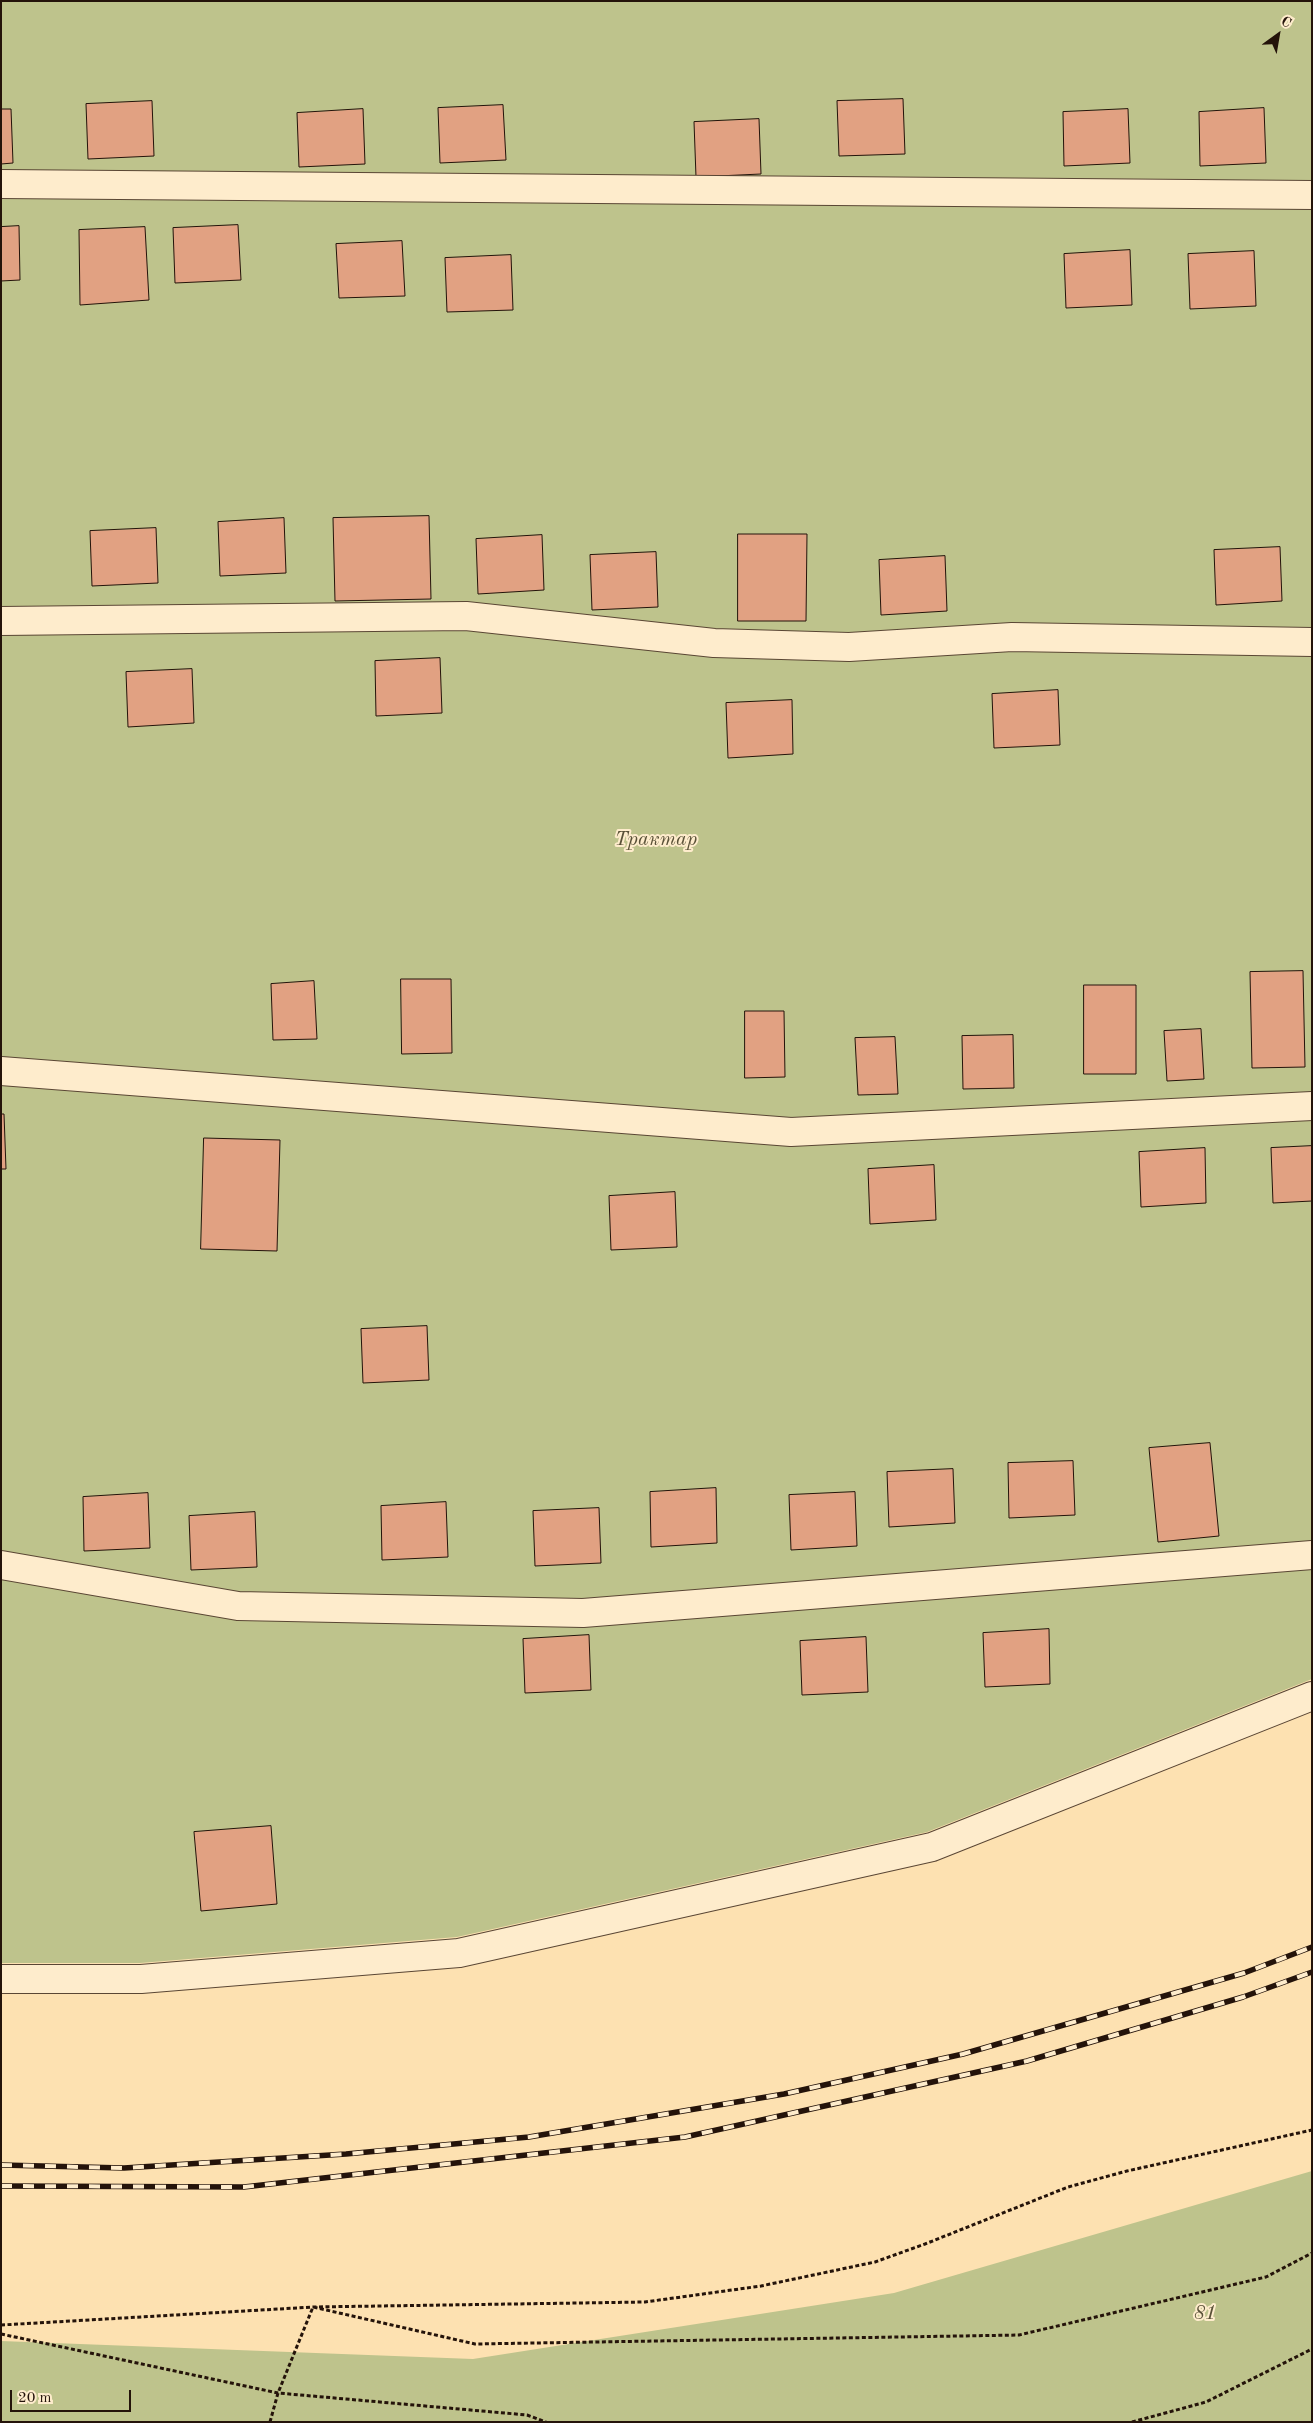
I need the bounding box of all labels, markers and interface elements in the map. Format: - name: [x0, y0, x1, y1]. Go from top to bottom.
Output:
- north arrow: [1253, 10, 1303, 60]
- text: С: [1278, 14, 1294, 31]
- park label: Трактар: [615, 828, 697, 852]
- park label: 81: [1193, 2302, 1217, 2326]
- scale bar: [12, 2380, 134, 2412]
- text: 20 m: [18, 2391, 52, 2406]

